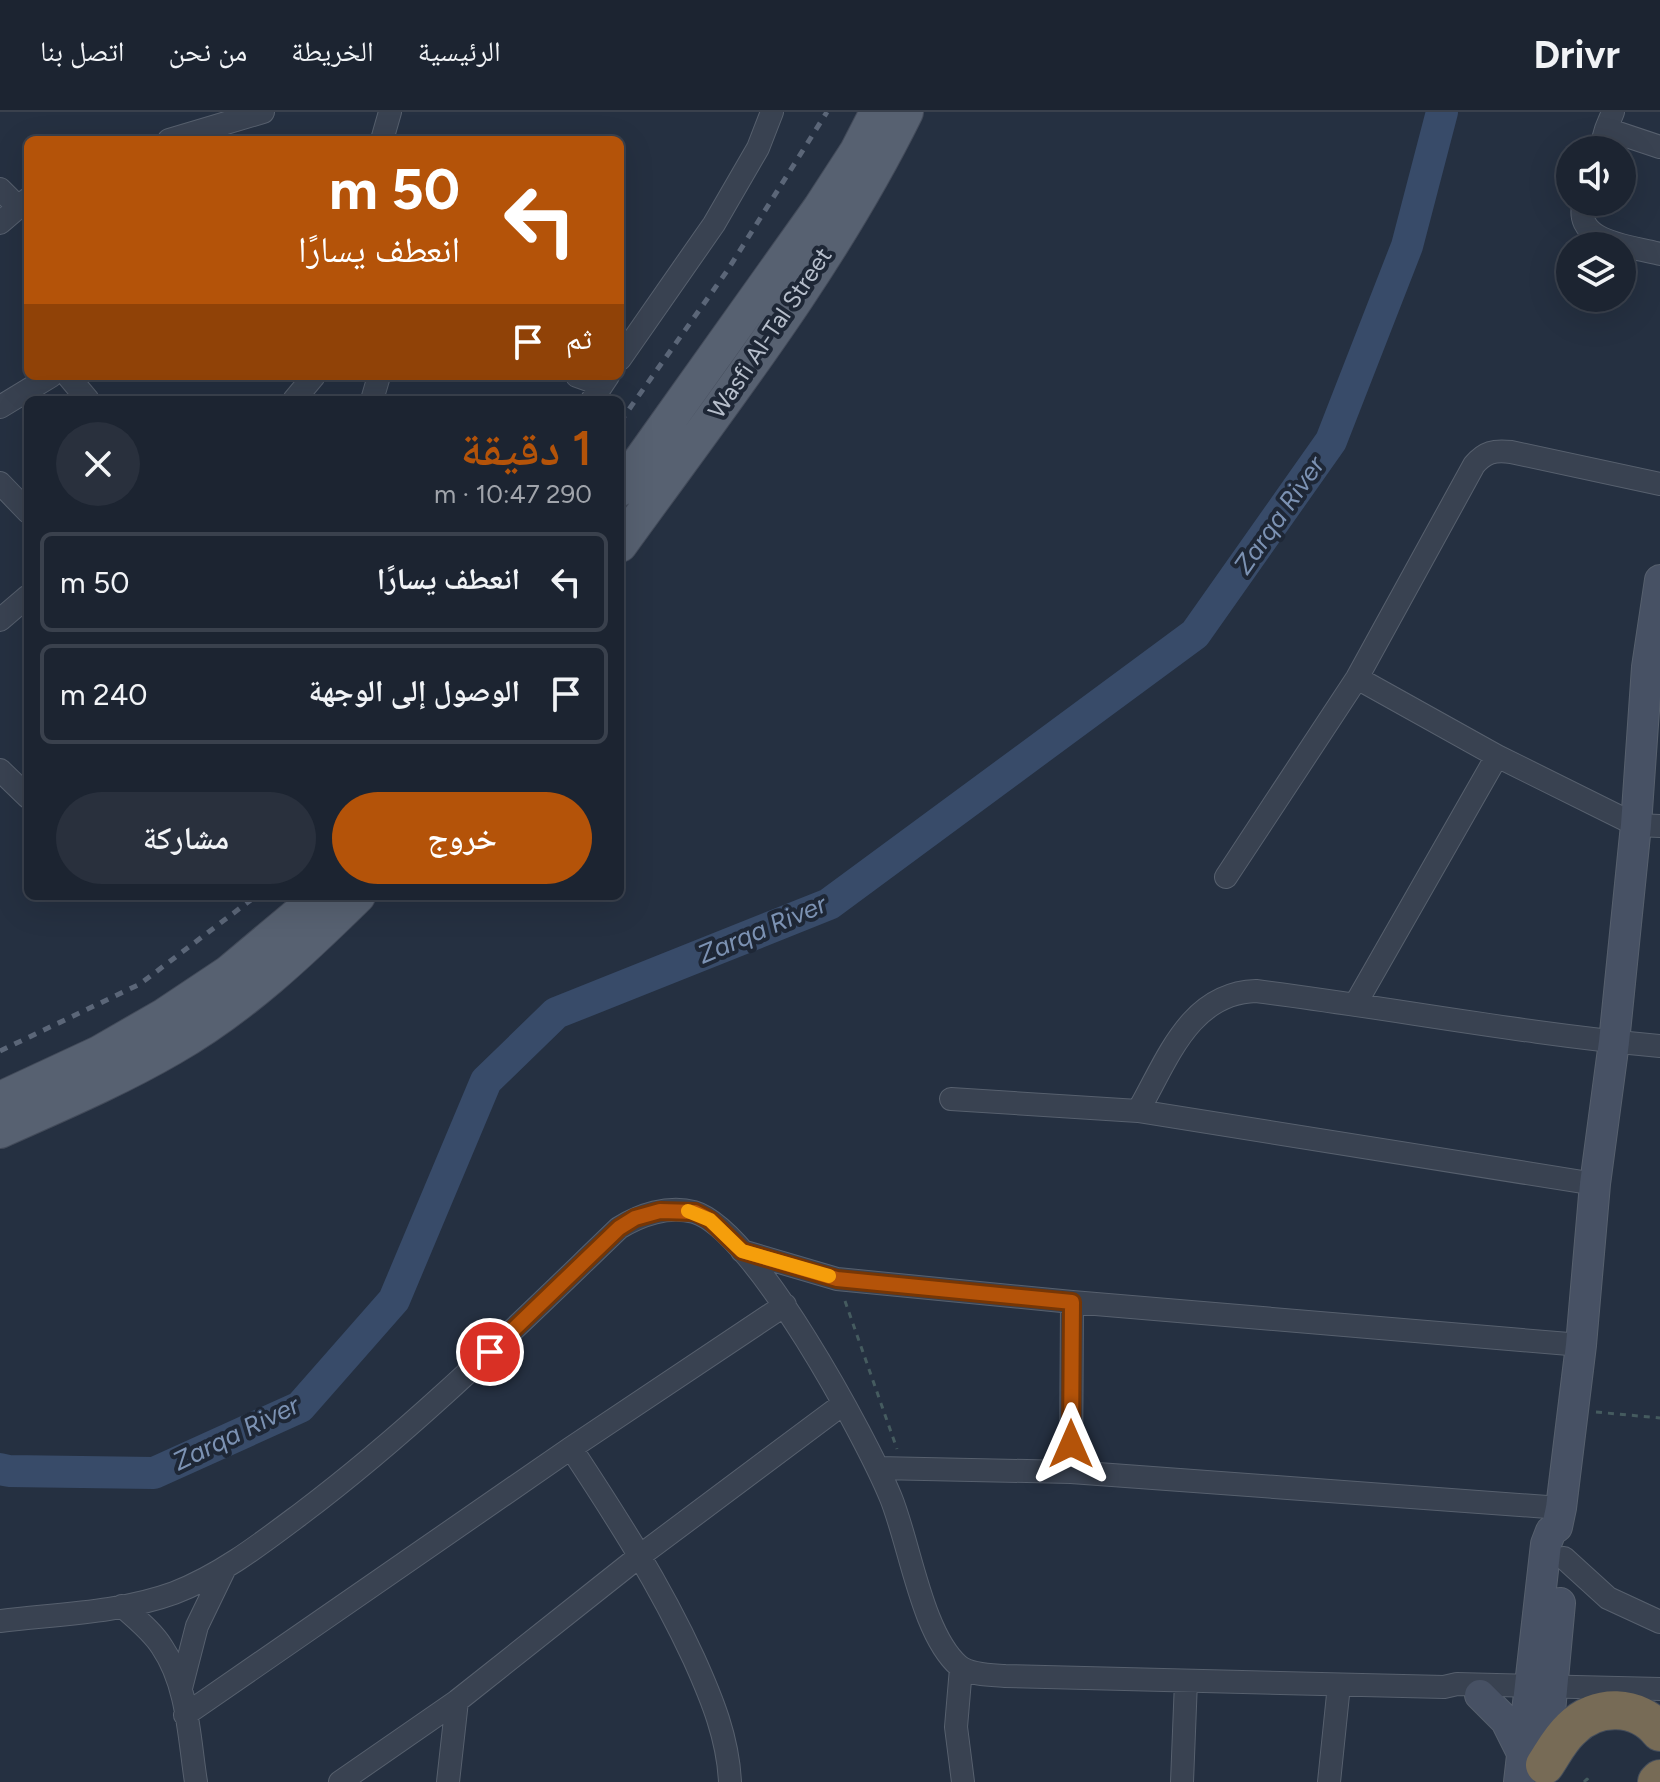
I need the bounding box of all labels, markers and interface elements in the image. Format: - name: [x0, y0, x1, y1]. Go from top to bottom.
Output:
- text: Drivr: [1534, 32, 1620, 78]
- text: اتصل بنا: [40, 34, 124, 68]
- text: من نحن: [168, 34, 247, 68]
- text: الخريطة: [291, 34, 374, 68]
- text: الرئيسية: [418, 34, 501, 68]
- map controls: [1556, 136, 1636, 312]
- button: sound: [1556, 136, 1636, 216]
- text: 50 m: [329, 156, 460, 223]
- icon: left: [488, 168, 592, 272]
- text: انعطف يسارًا: [298, 228, 460, 271]
- button: layers: [1556, 232, 1636, 312]
- street label: Wasfi Al-Tal Street: [702, 242, 837, 424]
- icon: arrive: [506, 320, 550, 364]
- text: ثم: [566, 320, 592, 357]
- text: 1 دقيقة: [461, 419, 592, 477]
- button: close: [56, 422, 140, 506]
- water label: Zarqa River: [1227, 449, 1332, 580]
- text: 290 m · 10:47: [434, 478, 592, 510]
- text: انعطف يسارًا: [377, 560, 520, 597]
- icon: left: [544, 560, 588, 604]
- text: 50 m: [60, 564, 129, 601]
- text: الوصول إلى الوجهة: [308, 672, 520, 709]
- icon: arrive: [544, 672, 588, 716]
- text: 240 m: [60, 676, 148, 713]
- button: مشاركة: [56, 792, 316, 884]
- button: خروج: [332, 792, 592, 884]
- water label: Zarqa River: [693, 887, 832, 970]
- pin: [456, 1318, 524, 1386]
- icon: arrive: [468, 1330, 512, 1374]
- water label: Zarqa River: [168, 1388, 305, 1477]
- position arrow: [1029, 1402, 1113, 1486]

